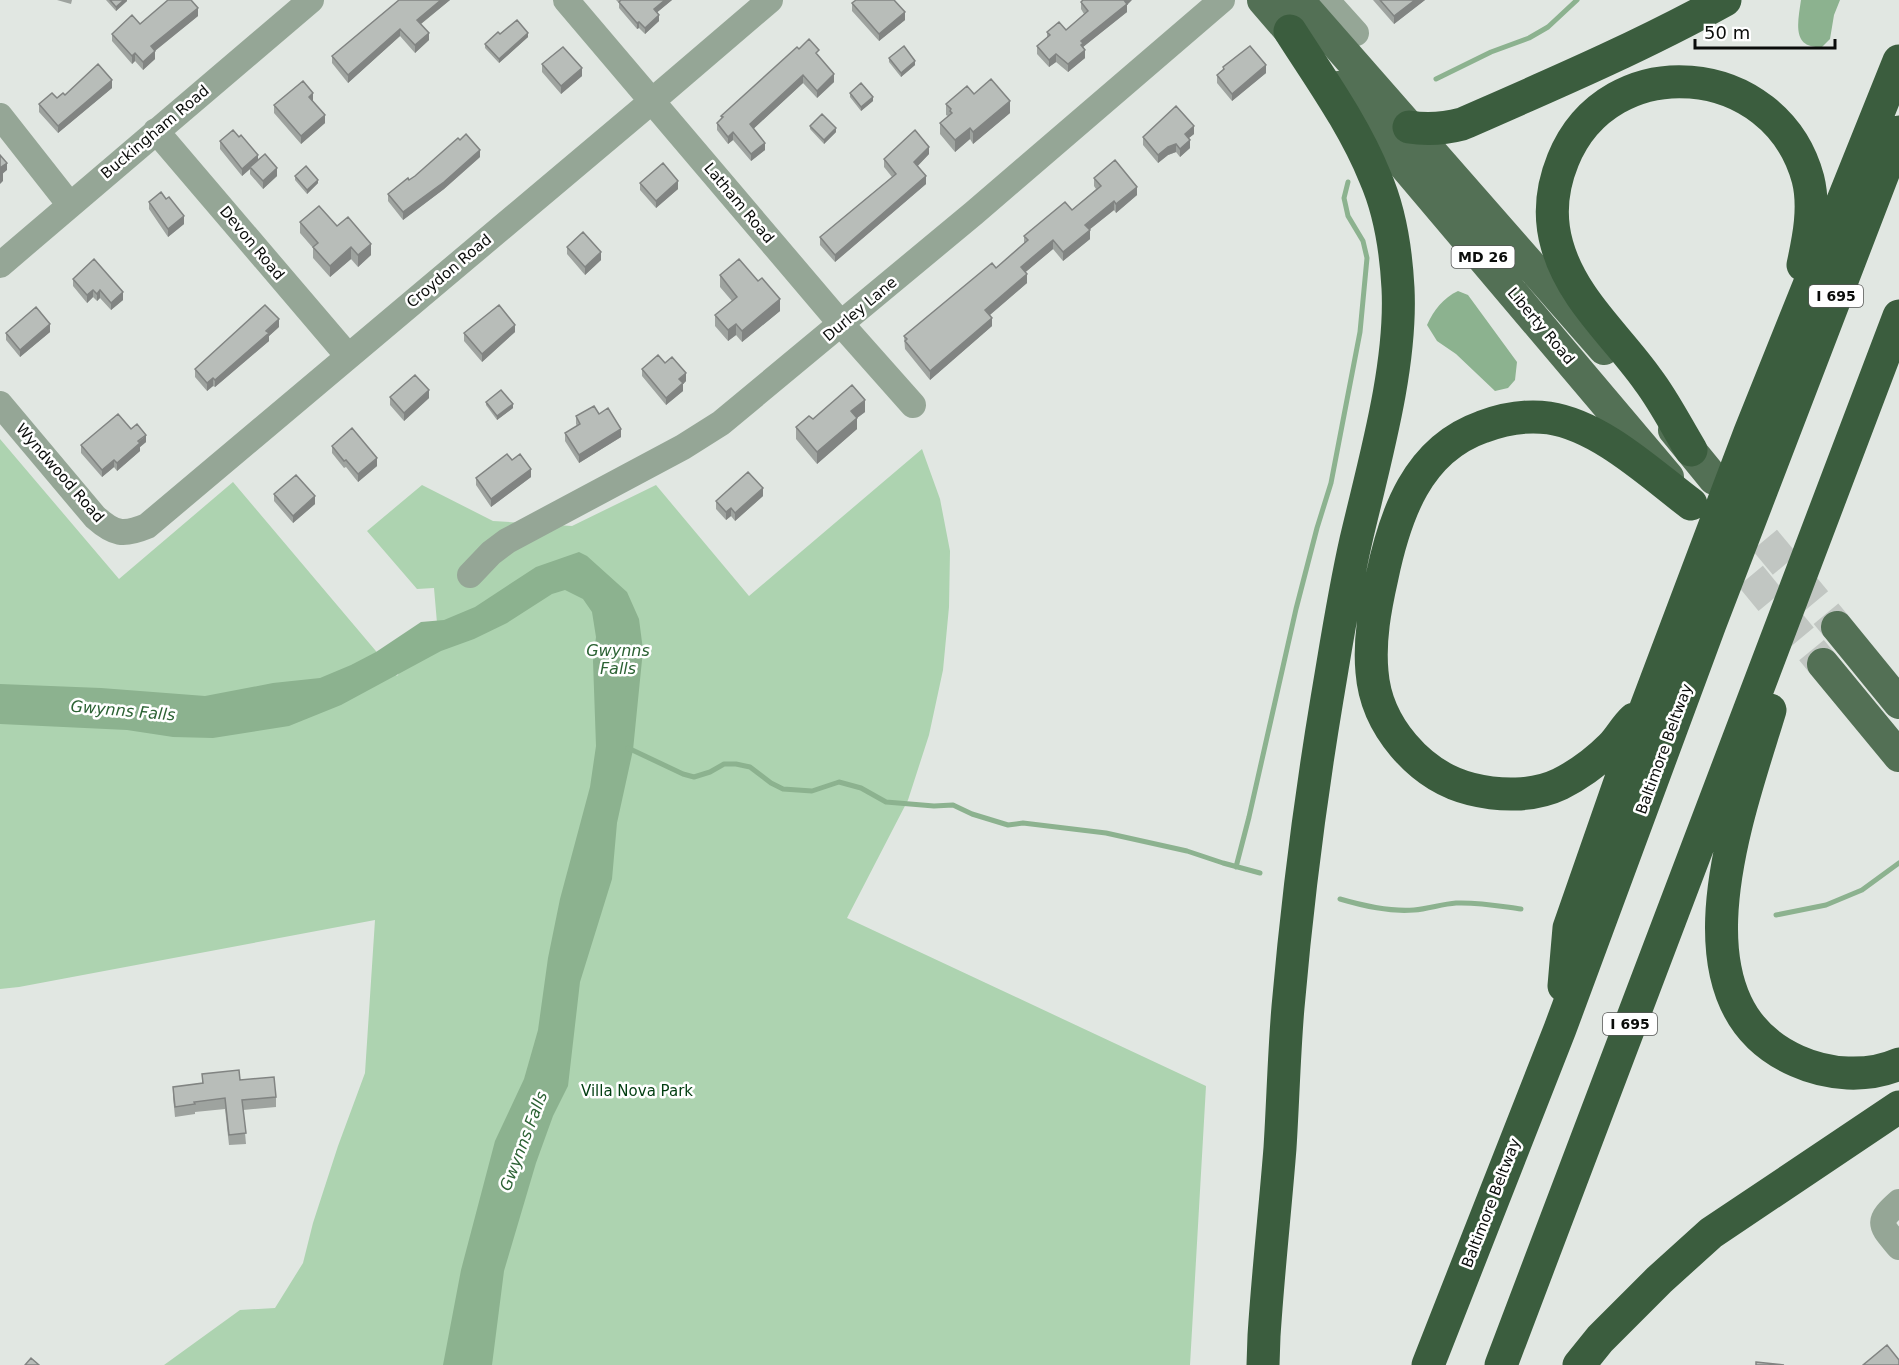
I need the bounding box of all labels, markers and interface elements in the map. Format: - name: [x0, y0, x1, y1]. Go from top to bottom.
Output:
- scale bar: [1695, 12, 1834, 50]
- text: 50 m: [1704, 22, 1750, 43]
- street label: Buckingham Road: [97, 82, 213, 182]
- street label: Latham Road: [700, 159, 778, 247]
- street label: Devon Road: [216, 202, 288, 284]
- street label: Croydon Road: [403, 230, 495, 312]
- road number: MD 26: [1452, 246, 1514, 268]
- street label: Durley Lane: [820, 273, 900, 345]
- street label: Liberty Road: [1504, 284, 1578, 368]
- road number: I 695: [1809, 285, 1863, 307]
- street label: Wyndwood Road: [12, 420, 108, 526]
- water label: Gwynns Falls: [586, 641, 650, 678]
- street label: Baltimore Beltway: [1632, 681, 1696, 817]
- water label: Gwynns Falls: [70, 696, 176, 725]
- road number: I 695: [1603, 1013, 1657, 1035]
- park label: Villa Nova Park: [581, 1082, 693, 1100]
- water label: Gwynns Falls: [496, 1089, 551, 1194]
- street label: Baltimore Beltway: [1458, 1136, 1524, 1270]

